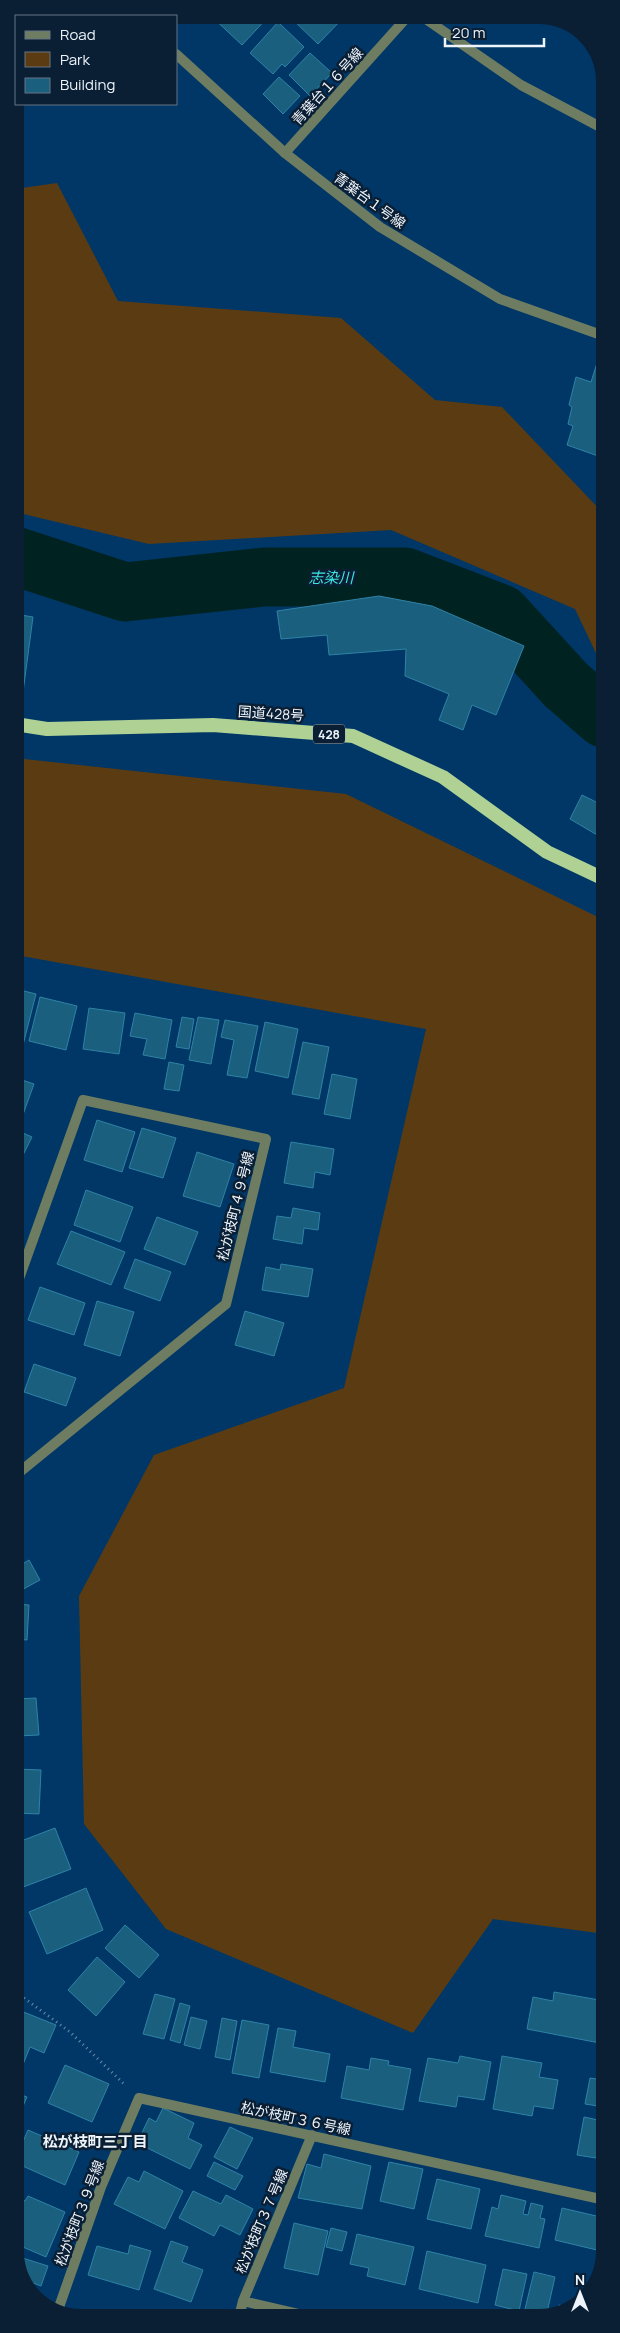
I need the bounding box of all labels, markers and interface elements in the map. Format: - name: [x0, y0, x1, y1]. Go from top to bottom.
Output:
- legend: [15, 15, 178, 105]
- scale bar: [445, 15, 544, 47]
- text: 20 m: [452, 22, 485, 43]
- text: Road: [60, 24, 96, 45]
- street label: 青葉台１６号線: [287, 43, 367, 129]
- text: Park: [60, 49, 90, 70]
- text: Building: [60, 74, 115, 95]
- street label: 青葉台１号線: [330, 168, 410, 232]
- water label: 志染川: [308, 567, 355, 588]
- street label: 国道428号: [237, 701, 305, 725]
- road number: 428: [313, 724, 345, 744]
- street label: 松が枝町４９号線: [212, 1149, 258, 1263]
- street label: 松が枝町３６号線: [239, 2097, 353, 2139]
- district label: 松が枝町三丁目: [42, 2131, 148, 2152]
- street label: 松が枝町３９号線: [50, 2157, 108, 2269]
- street label: 松が枝町３７号線: [230, 2166, 292, 2276]
- north arrow: [555, 2268, 605, 2318]
- text: N: [575, 2270, 585, 2289]

